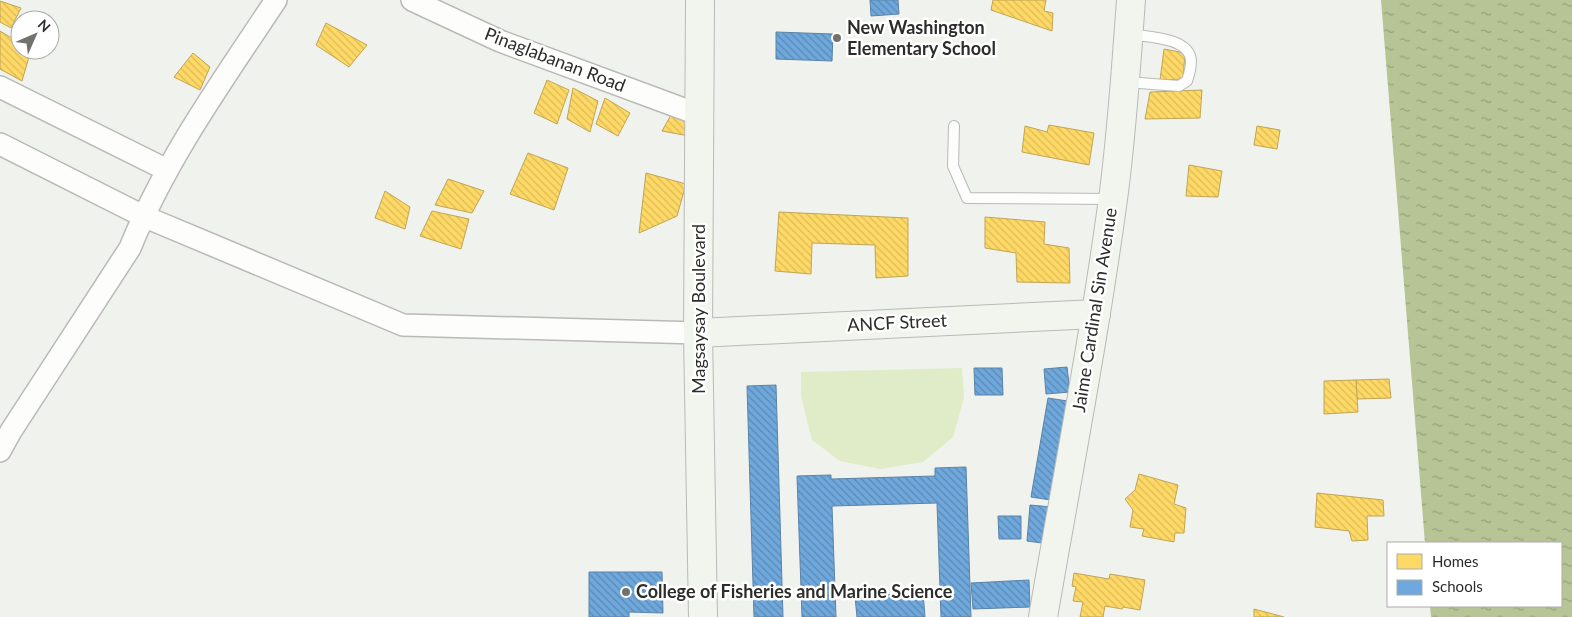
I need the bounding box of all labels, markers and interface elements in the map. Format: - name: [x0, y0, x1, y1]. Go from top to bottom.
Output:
- north arrow: [10, 10, 60, 60]
- text: N: [35, 16, 54, 35]
- place label: New Washington Elementary School: [847, 16, 996, 59]
- street label: Pinaglabanan Road: [482, 22, 629, 96]
- marker: New Washington Elementary School: [831, 32, 843, 44]
- street label: Jaime Cardinal Sin Avenue: [1067, 206, 1121, 414]
- street label: Magsaysay Boulevard: [687, 224, 709, 394]
- street label: ANCF Street: [847, 308, 948, 336]
- legend: [1387, 542, 1562, 607]
- text: Homes: [1432, 552, 1478, 570]
- text: Schools: [1432, 577, 1483, 595]
- place label: College of Fisheries and Marine Science: [636, 580, 953, 602]
- marker: College of Fisheries and Marine Science: [620, 586, 632, 598]

